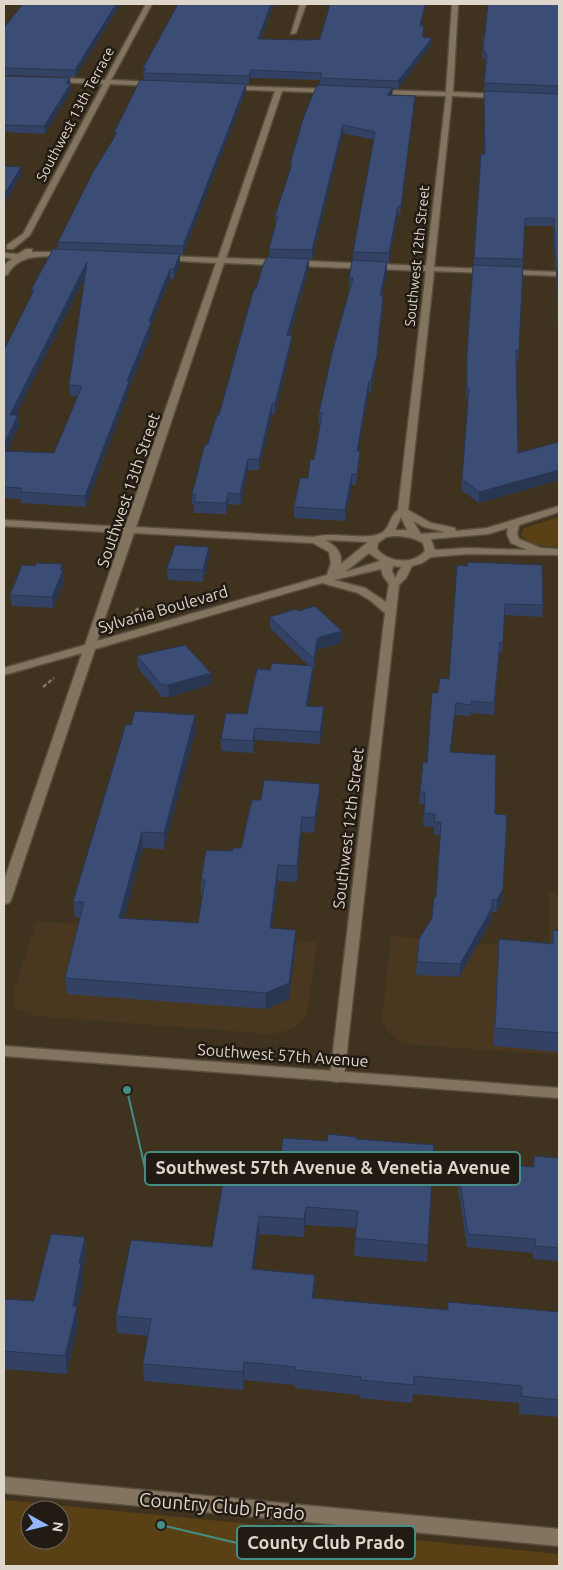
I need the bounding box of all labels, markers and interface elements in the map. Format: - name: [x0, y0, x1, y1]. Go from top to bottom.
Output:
- street label: Southwest 13th Terrace: [33, 44, 117, 184]
- street label: Southwest 12th Street: [402, 184, 432, 327]
- street label: Southwest 13th Street: [93, 410, 163, 570]
- street label: Sylvania Boulevard: [96, 582, 230, 636]
- street label: Southwest 12th Street: [329, 746, 367, 910]
- street label: Southwest 57th Avenue: [197, 1040, 369, 1070]
- callout: Southwest 57th Avenue & Venetia Avenue: [145, 1152, 520, 1185]
- text: Southwest 57th Avenue & Venetia Avenue: [156, 1157, 510, 1177]
- street label: Country Club Prado: [138, 1488, 306, 1524]
- north arrow: [20, 1500, 70, 1550]
- text: N: [49, 1521, 67, 1533]
- callout: County Club Prado: [237, 1526, 415, 1559]
- text: County Club Prado: [247, 1532, 405, 1552]

